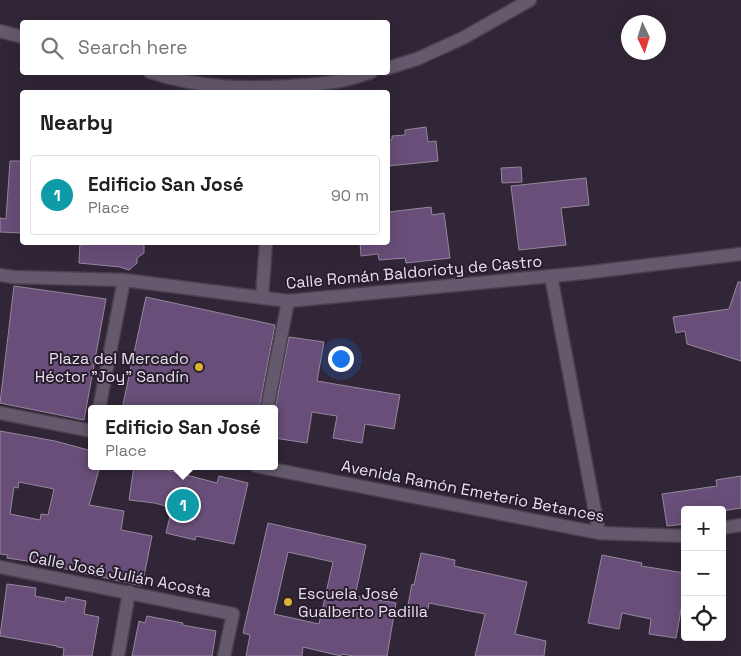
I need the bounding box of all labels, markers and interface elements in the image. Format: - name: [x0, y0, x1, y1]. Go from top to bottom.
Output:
- north arrow: [621, 15, 666, 60]
- search box: [20, 20, 390, 75]
- icon: search: [38, 34, 66, 62]
- text: Search here: [78, 35, 188, 60]
- text: Nearby: [40, 109, 113, 136]
- text: Edificio San José: [88, 172, 244, 197]
- text: 1: [53, 185, 61, 206]
- text: 90 m: [331, 185, 369, 206]
- text: Place: [88, 197, 130, 218]
- street label: Calle Román Baldorioty de Castro: [285, 250, 543, 294]
- your location: [328, 346, 354, 372]
- place label: Plaza del Mercado Héctor "Joy" Sandín: [35, 348, 189, 387]
- marker: Plaza del Mercado Héctor "Joy" Sandín: [193, 361, 205, 373]
- popup: [88, 405, 278, 470]
- text: Edificio San José: [105, 415, 261, 440]
- text: Place: [105, 440, 147, 461]
- street label: Avenida Ramón Emeterio Betances: [340, 455, 606, 527]
- pin: 1: [167, 486, 199, 524]
- map controls: [681, 506, 726, 641]
- button: +: [681, 506, 726, 551]
- street label: Calle José Julián Acosta: [27, 546, 213, 602]
- button: −: [681, 551, 726, 596]
- place label: Escuela José Gualberto Padilla: [298, 583, 428, 622]
- marker: Escuela José Gualberto Padilla: [282, 596, 294, 608]
- button: locate: [681, 596, 726, 641]

